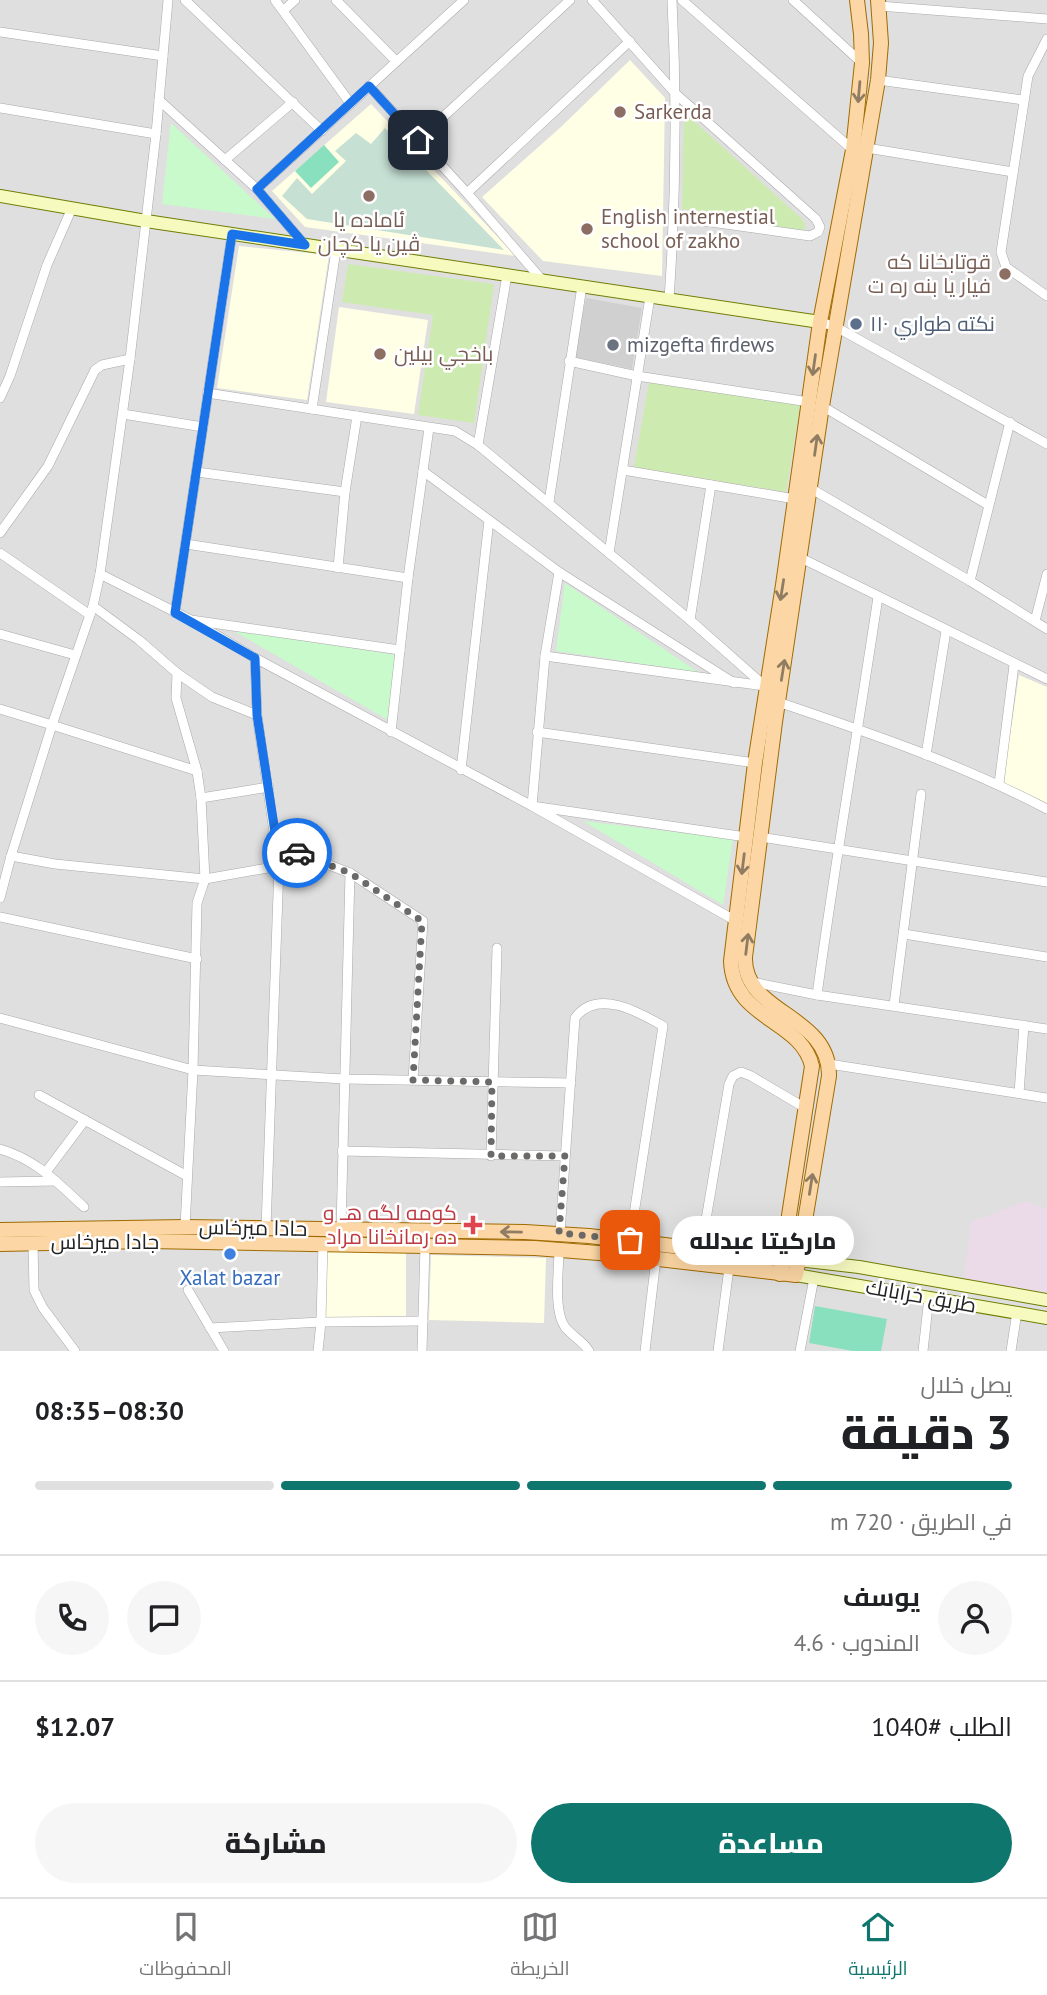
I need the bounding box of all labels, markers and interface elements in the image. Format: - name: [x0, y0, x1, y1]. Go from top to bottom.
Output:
- one-way arrow: [852, 81, 865, 103]
- place label: Sarkerda: [634, 98, 712, 125]
- marker: Sarkerda: [612, 104, 628, 120]
- pin: [388, 110, 448, 170]
- icon: home: [399, 121, 437, 159]
- marker: ئاماده یا ڤین یا کچان: [361, 188, 377, 204]
- place label: English internestial school of zakho: [601, 203, 775, 254]
- place label: ئاماده یا ڤین یا کچان: [318, 206, 420, 258]
- marker: English internestial school of zakho: [579, 221, 595, 237]
- place label: قوتابخانا كه فيار يا بنه ره ت: [868, 248, 991, 299]
- marker: قوتابخانا كه فيار يا بنه ره ت: [997, 266, 1013, 282]
- place label: نكته طواري ١١٠: [870, 310, 995, 340]
- marker: نكته طواري ١١٠: [848, 316, 864, 332]
- place label: mizgefta firdews: [627, 331, 775, 358]
- marker: mizgefta firdews: [605, 337, 621, 353]
- place label: باخجي بيلين: [394, 340, 493, 370]
- marker: باخجي بيلين: [372, 346, 388, 362]
- one-way arrow: [807, 353, 820, 376]
- one-way arrow: [810, 434, 823, 457]
- one-way arrow: [775, 578, 788, 601]
- one-way arrow: [777, 659, 790, 682]
- courier: [262, 818, 332, 888]
- icon: car: [278, 834, 316, 872]
- one-way arrow: [736, 852, 749, 875]
- one-way arrow: [740, 933, 753, 956]
- one-way arrow: [805, 1173, 818, 1196]
- place label: كومه لگه هـ و ده رمانخانا مراد: [323, 1199, 457, 1250]
- pin: [600, 1210, 660, 1270]
- street label: حادا ميرخاس: [199, 1213, 307, 1242]
- marker: كومه لگه هـ و ده رمانخانا مراد: [463, 1215, 483, 1235]
- callout: ماركيتا عبدلله: [672, 1216, 854, 1264]
- icon: bag: [611, 1221, 649, 1259]
- one-way arrow: [500, 1225, 523, 1238]
- text: ماركيتا عبدلله: [690, 1226, 836, 1255]
- street label: جادا ميرخاس: [51, 1228, 159, 1255]
- marker: Xalat bazar: [222, 1246, 238, 1262]
- place label: Xalat bazar: [180, 1264, 280, 1291]
- street label: طريق خرابابك: [864, 1273, 978, 1319]
- text: يصل خلال: [921, 1370, 1012, 1399]
- text: 08:30–08:35: [35, 1394, 184, 1427]
- text: 3 دقيقة: [841, 1402, 1012, 1462]
- text: في الطريق · 720 m: [830, 1507, 1012, 1536]
- text: يوسف: [843, 1580, 920, 1613]
- button: phone: [35, 1581, 109, 1655]
- button: chat: [127, 1581, 201, 1655]
- button: person: [938, 1581, 1012, 1655]
- text: المندوب · 4.6: [794, 1628, 920, 1657]
- text: $12.07: [35, 1710, 115, 1743]
- text: الطلب #1040: [871, 1710, 1012, 1743]
- button: مشاركة: [35, 1803, 517, 1883]
- button: مساعدة: [531, 1803, 1012, 1883]
- tab: المحفوظات: [139, 1908, 232, 1986]
- tab: الخريطة: [510, 1908, 570, 1986]
- tab: الرئيسية: [848, 1908, 908, 1986]

